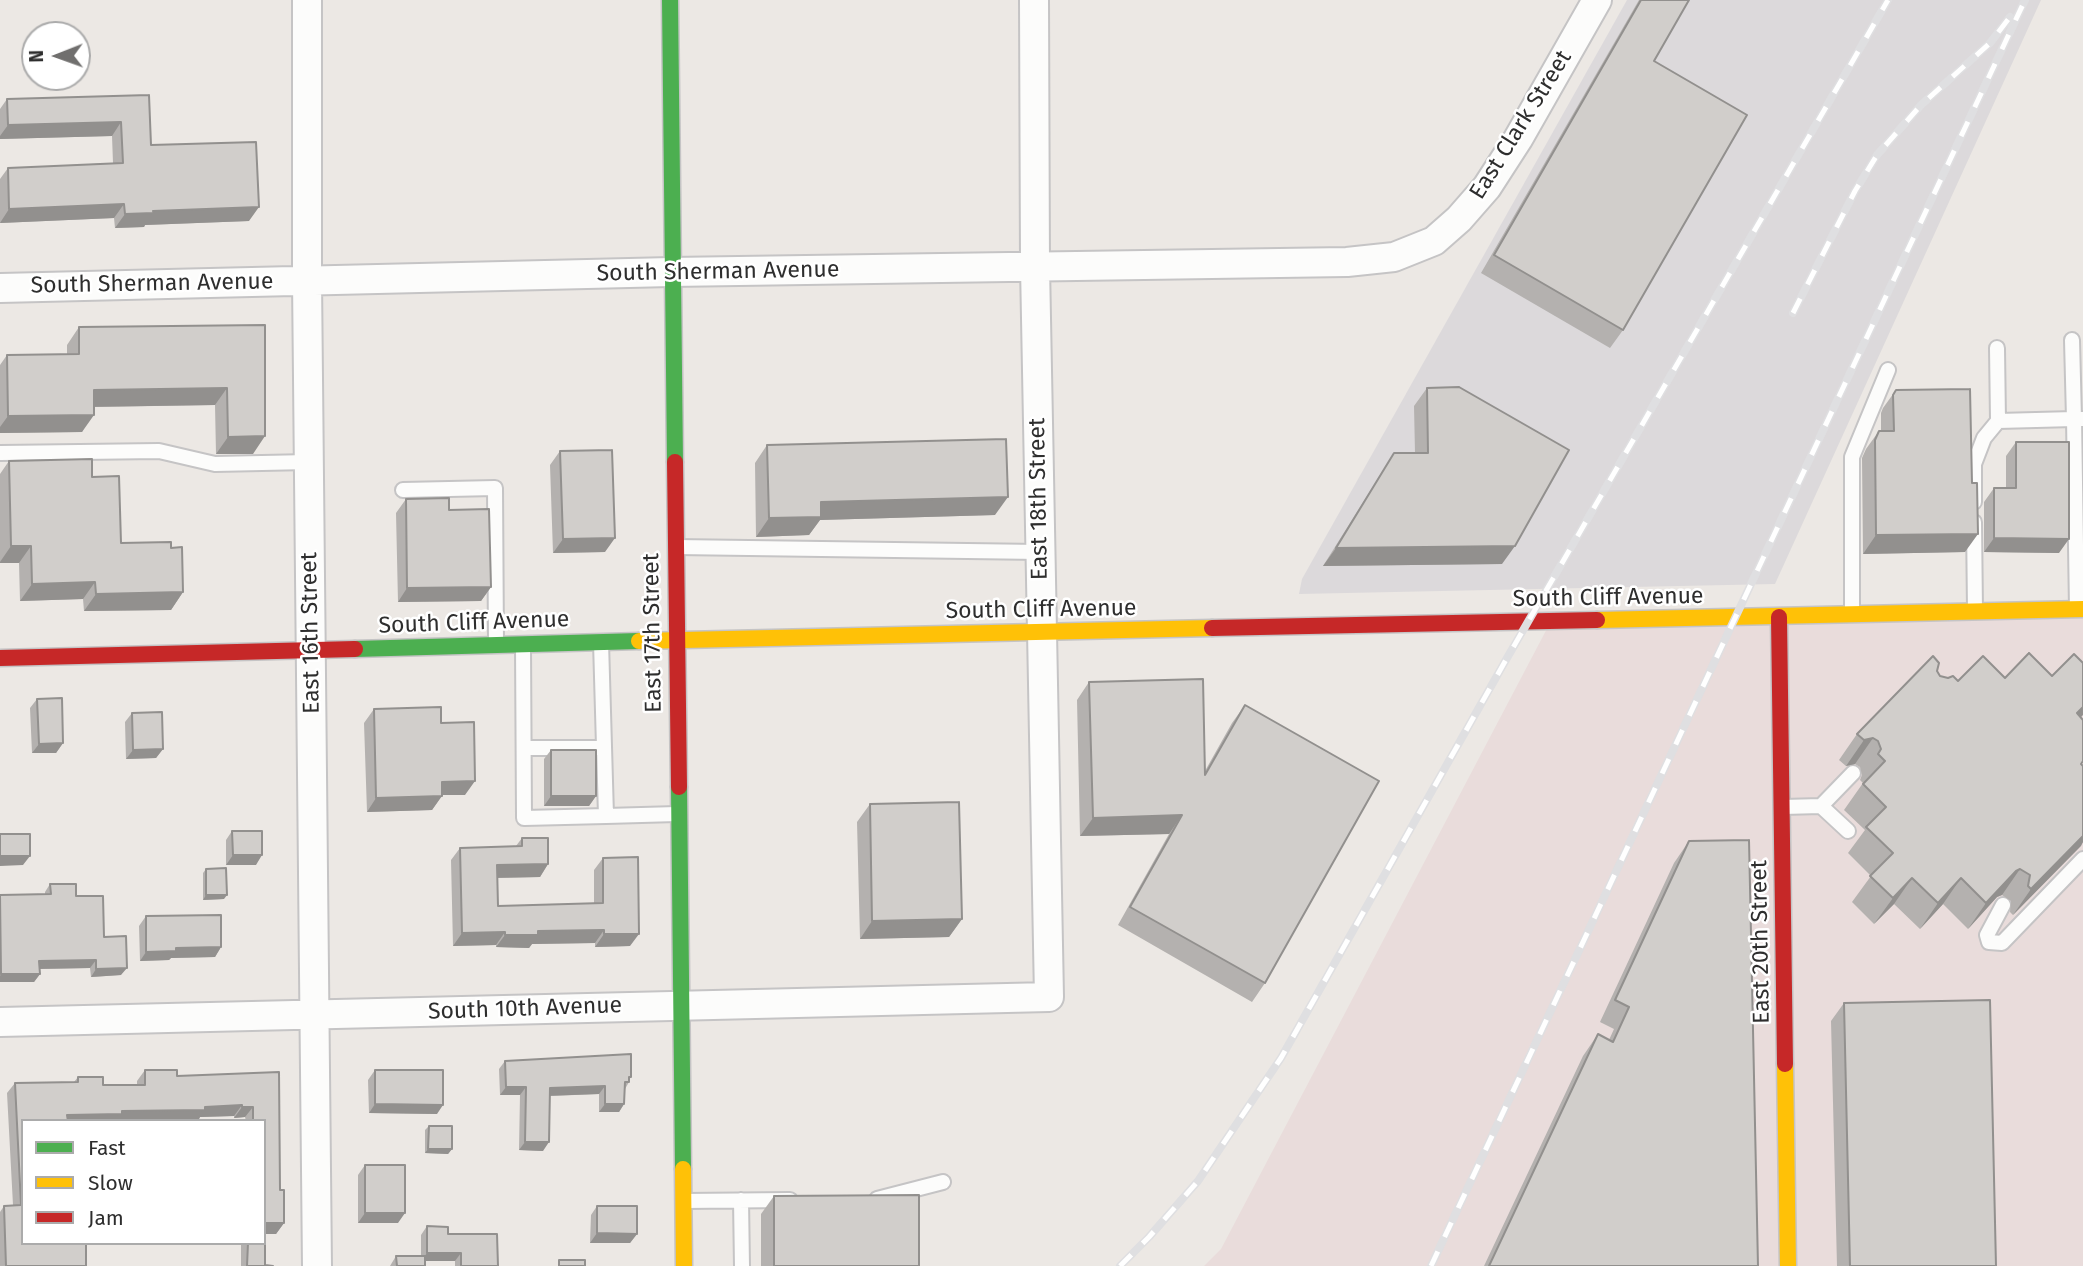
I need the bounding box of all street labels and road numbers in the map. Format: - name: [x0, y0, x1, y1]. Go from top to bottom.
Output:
- street label: East Clark Street: [1464, 45, 1578, 205]
- street label: South Sherman Avenue: [596, 256, 840, 288]
- street label: South Sherman Avenue: [30, 268, 274, 300]
- street label: East 18th Street: [1024, 418, 1054, 580]
- street label: East 16th Street: [296, 552, 326, 714]
- street label: East 17th Street: [638, 553, 668, 713]
- street label: South Cliff Avenue: [1512, 583, 1704, 613]
- street label: South Cliff Avenue: [945, 595, 1137, 625]
- street label: South Cliff Avenue: [378, 606, 570, 640]
- street label: East 20th Street: [1746, 860, 1776, 1024]
- street label: South 10th Avenue: [427, 992, 623, 1026]

